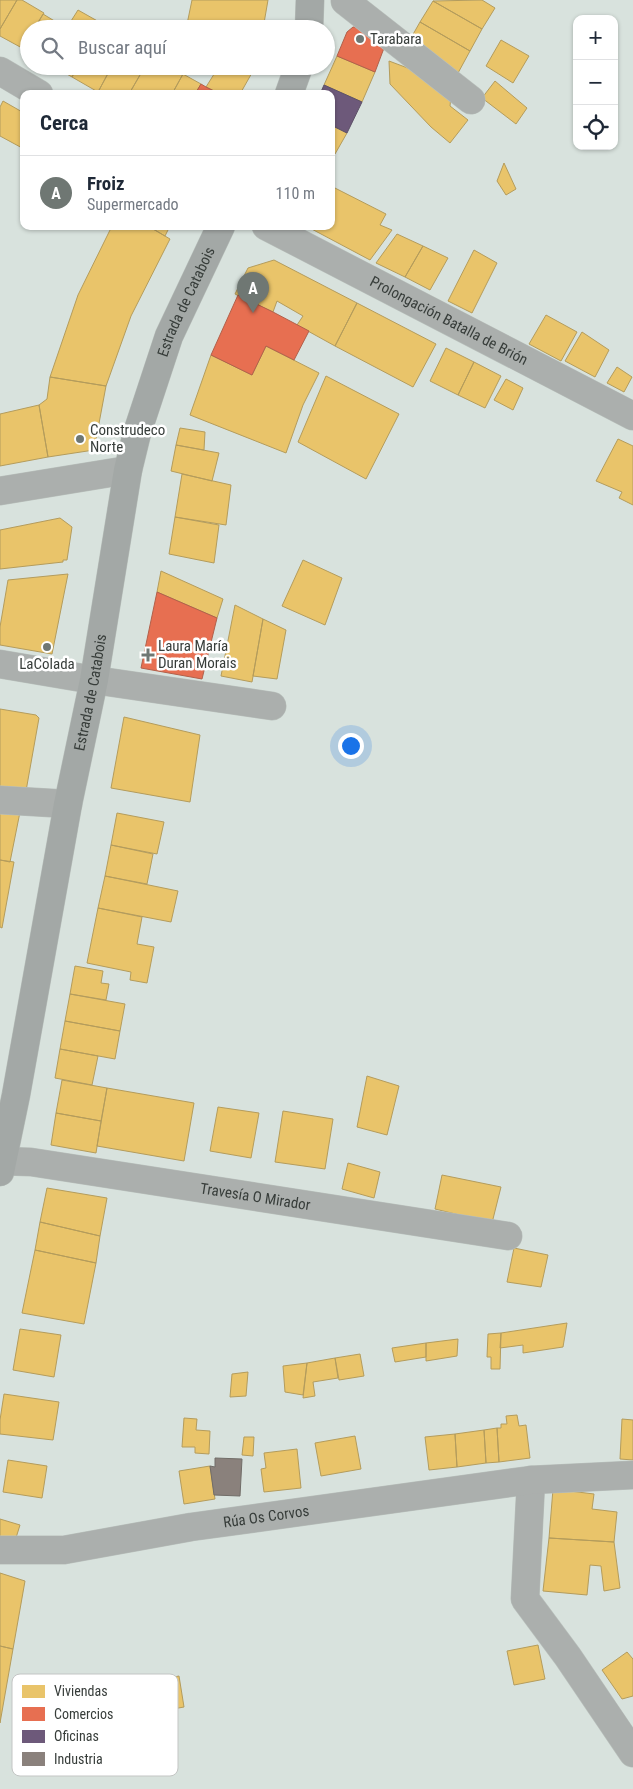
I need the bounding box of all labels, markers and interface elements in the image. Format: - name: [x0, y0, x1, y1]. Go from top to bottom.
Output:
- map controls: [573, 15, 618, 150]
- button: +: [573, 15, 618, 60]
- search box: [20, 20, 335, 75]
- place label: Tarabara: [370, 30, 422, 48]
- marker: Tarabara: [354, 33, 366, 45]
- icon: search: [38, 34, 66, 62]
- text: Buscar aquí: [78, 36, 167, 59]
- button: −: [573, 60, 618, 105]
- button: locate: [573, 105, 618, 150]
- text: Cerca: [40, 111, 88, 135]
- text: Froiz: [87, 172, 125, 195]
- text: A: [51, 184, 61, 203]
- text: 110 m: [276, 184, 315, 203]
- text: Supermercado: [87, 195, 179, 214]
- street label: Estrada de Catabois: [154, 244, 219, 359]
- pin: A: [237, 272, 269, 313]
- street label: Prolongación Batalla de Brión: [367, 272, 531, 369]
- place label: Construdeco Norte: [90, 421, 165, 456]
- marker: Construdeco Norte: [74, 433, 86, 445]
- street label: Estrada de Catabois: [70, 633, 110, 753]
- place label: Laura María Duran Morais: [158, 637, 237, 672]
- marker: LaColada: [41, 641, 53, 653]
- marker: Laura María Duran Morais: [142, 649, 154, 661]
- place label: LaColada: [19, 655, 75, 673]
- your location: [338, 733, 364, 759]
- street label: Travesía O Mirador: [199, 1179, 312, 1214]
- street label: Rúa Os Corvos: [222, 1502, 311, 1531]
- legend: [12, 1674, 178, 1776]
- text: Viviendas: [54, 1683, 108, 1699]
- text: Comercios: [54, 1706, 113, 1722]
- text: Oficinas: [54, 1728, 99, 1744]
- text: Industria: [54, 1751, 103, 1767]

